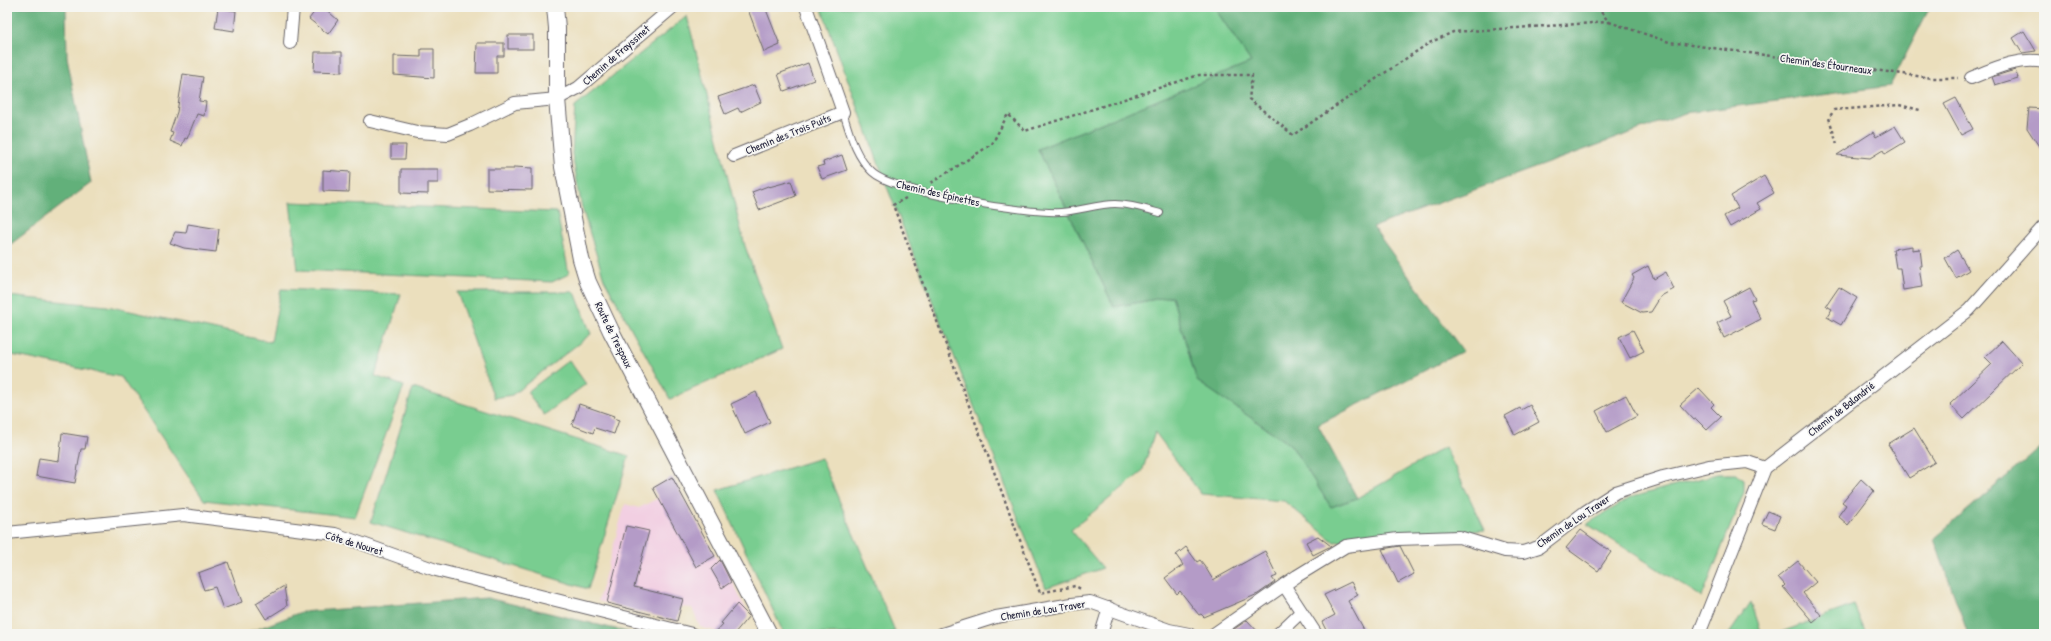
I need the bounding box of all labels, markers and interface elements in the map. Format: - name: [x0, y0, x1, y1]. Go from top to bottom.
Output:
- street label: Chemin de Frayssinet: [579, 22, 653, 88]
- street label: Chemin des Étourneaux: [1779, 51, 1873, 77]
- street label: Chemin des Trois Puits: [743, 110, 833, 158]
- street label: Chemin des Épinettes: [895, 177, 981, 209]
- street label: Route de Trespoux: [592, 299, 636, 371]
- street label: Chemin de Balandrié: [1805, 378, 1878, 439]
- street label: Chemin de Lou Traver: [1534, 491, 1613, 551]
- street label: Côte de Nouret: [324, 528, 385, 558]
- street label: Chemin de Lou Traver: [1000, 596, 1087, 624]

